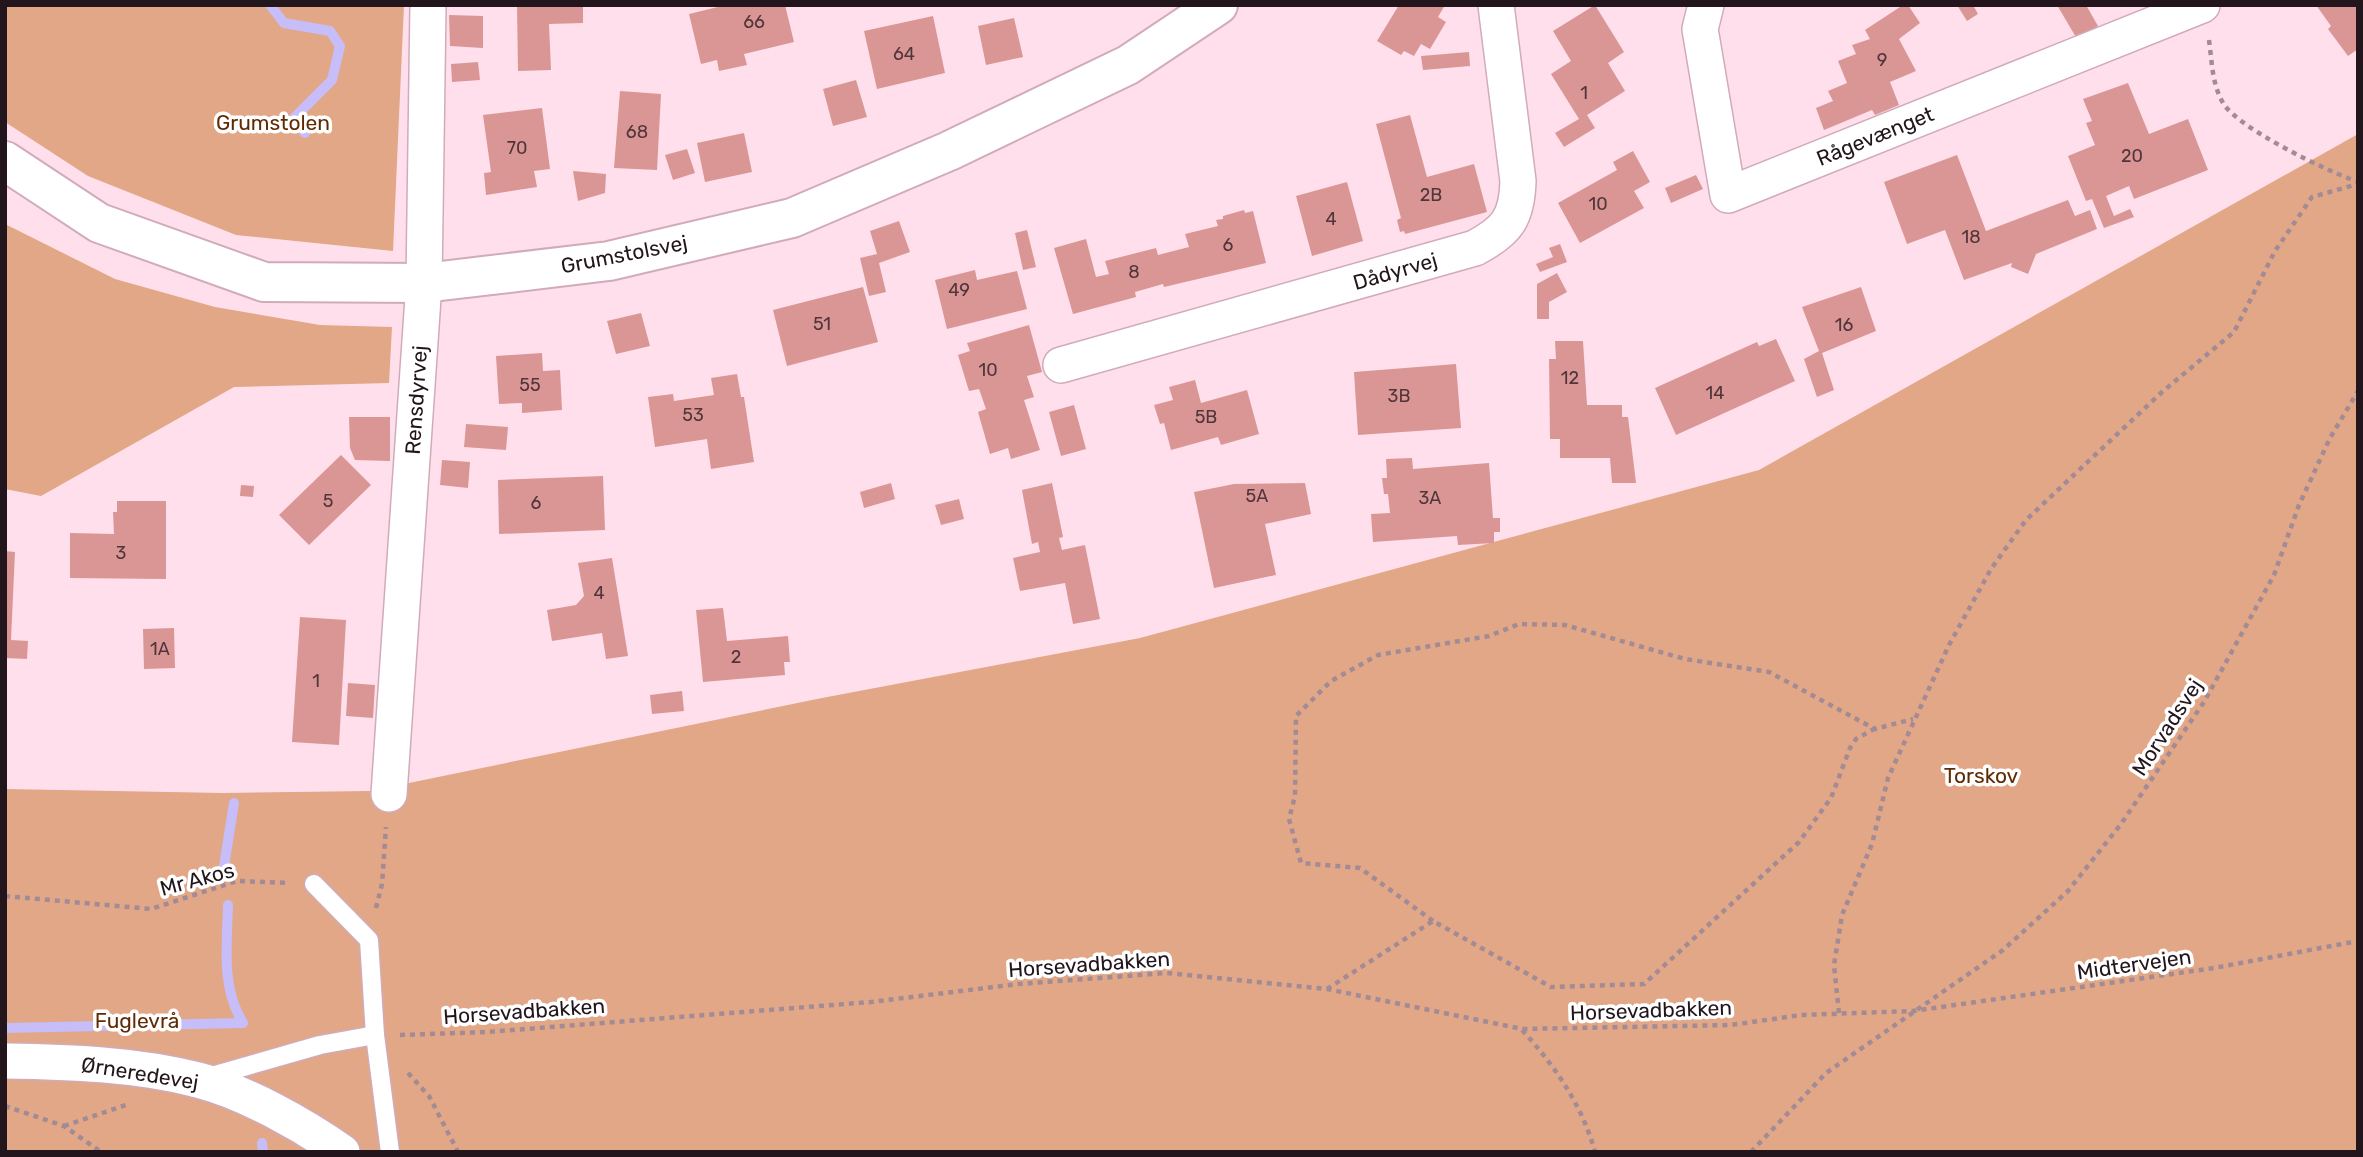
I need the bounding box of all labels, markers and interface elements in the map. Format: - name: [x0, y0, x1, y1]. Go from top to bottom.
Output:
- house number: 66: [743, 11, 765, 33]
- house number: 64: [893, 43, 915, 65]
- house number: 9: [1877, 49, 1887, 71]
- house number: 1: [1580, 82, 1588, 104]
- street label: Rågevænget: [1813, 101, 1937, 171]
- park label: Grumstolen: [216, 110, 330, 135]
- house number: 68: [626, 121, 648, 143]
- house number: 70: [507, 137, 527, 159]
- house number: 20: [2121, 145, 2143, 167]
- house number: 2B: [1420, 184, 1442, 206]
- house number: 10: [1588, 193, 1608, 215]
- house number: 4: [1325, 208, 1337, 230]
- house number: 18: [1961, 226, 1981, 248]
- street label: Grumstolsvej: [559, 229, 689, 279]
- house number: 6: [1223, 234, 1234, 256]
- street label: Dådyrvej: [1350, 247, 1440, 295]
- house number: 8: [1128, 261, 1140, 283]
- house number: 49: [948, 279, 970, 301]
- house number: 51: [813, 313, 831, 335]
- house number: 16: [1835, 314, 1853, 336]
- street label: Rensdyrvej: [400, 345, 432, 455]
- house number: 10: [978, 359, 998, 381]
- house number: 12: [1561, 367, 1579, 389]
- house number: 55: [519, 374, 541, 396]
- house number: 14: [1706, 382, 1724, 404]
- house number: 3B: [1388, 385, 1410, 407]
- house number: 53: [682, 404, 704, 426]
- house number: 5B: [1195, 406, 1217, 428]
- house number: 5A: [1246, 485, 1268, 507]
- house number: 3A: [1419, 487, 1441, 509]
- house number: 5: [323, 490, 333, 512]
- house number: 6: [531, 492, 542, 514]
- house number: 3: [116, 542, 126, 564]
- house number: 4: [593, 582, 605, 604]
- house number: 1A: [150, 638, 170, 660]
- house number: 2: [731, 646, 741, 668]
- house number: 1: [312, 670, 320, 692]
- street label: Morvadsvej: [2126, 674, 2208, 780]
- park label: Torskov: [1944, 763, 2018, 788]
- street label: Mr Akos: [157, 857, 237, 901]
- street label: Midtervejen: [2075, 944, 2193, 984]
- street label: Horsevadbakken: [1007, 946, 1171, 982]
- street label: Horsevadbakken: [442, 993, 606, 1029]
- street label: Horsevadbakken: [1570, 995, 1732, 1025]
- park label: Fuglevrå: [95, 1008, 179, 1033]
- street label: Ørneredevej: [80, 1051, 200, 1095]

